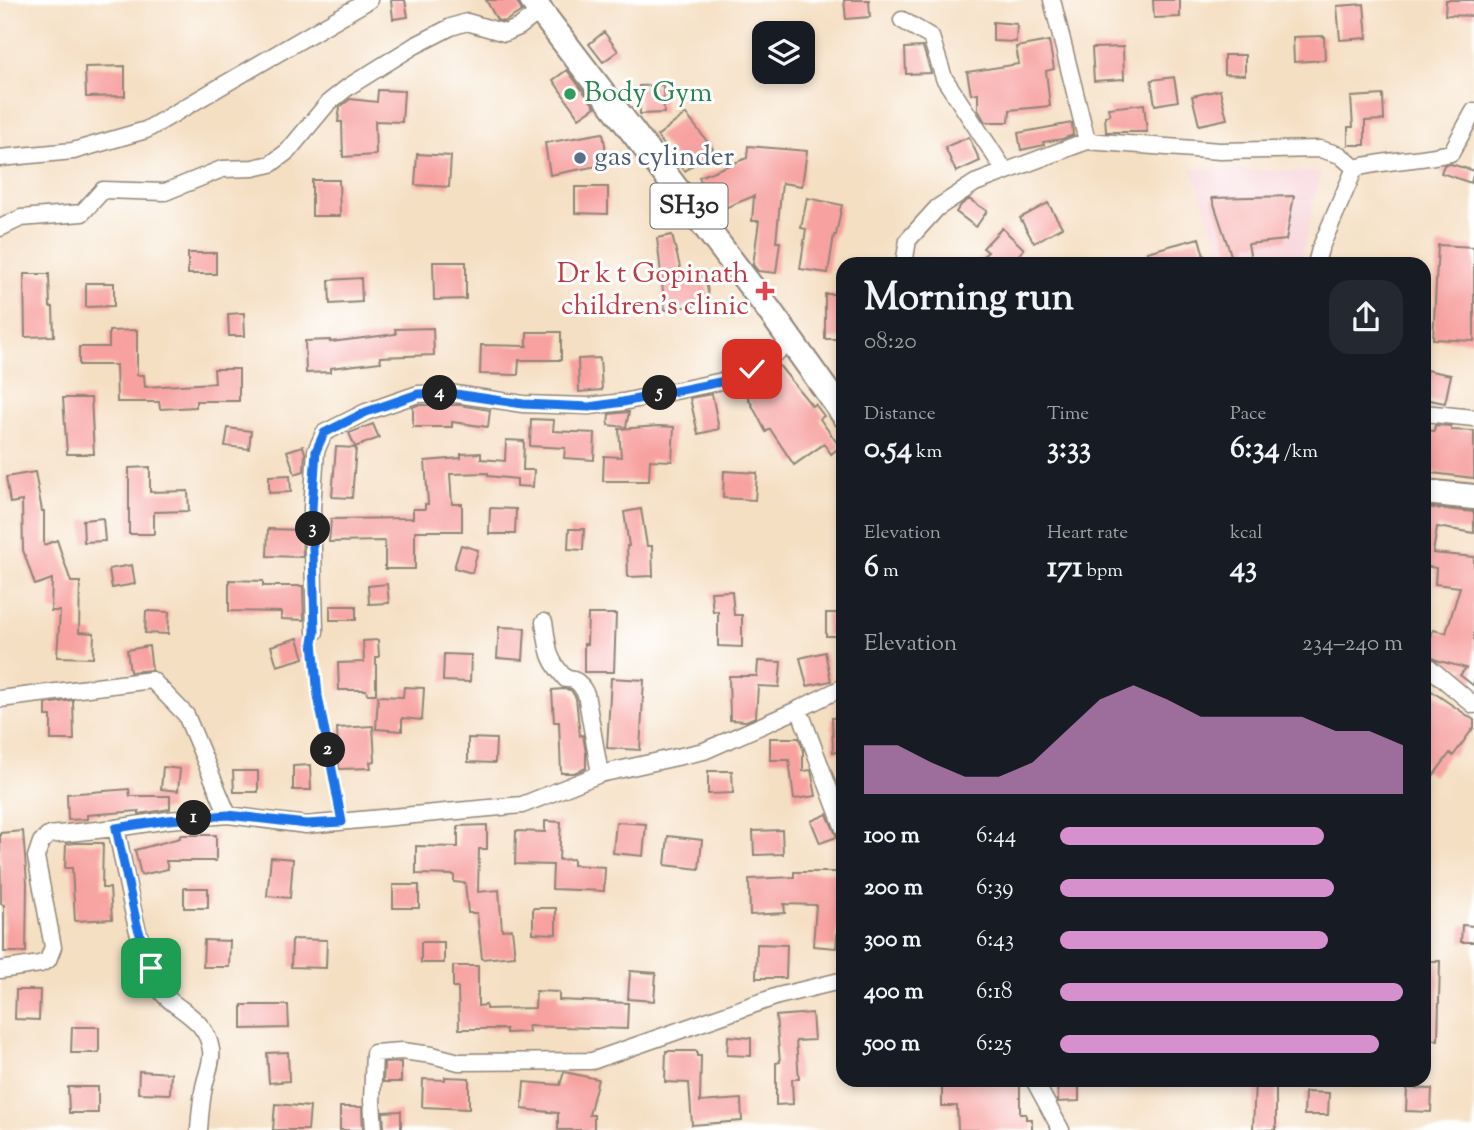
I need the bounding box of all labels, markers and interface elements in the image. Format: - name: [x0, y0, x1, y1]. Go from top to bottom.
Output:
- map controls: [752, 21, 815, 84]
- button: layers: [752, 21, 815, 84]
- place label: Body Gym: [584, 74, 712, 114]
- marker: Body Gym: [562, 86, 578, 102]
- place label: gas cylinder: [594, 138, 735, 178]
- marker: gas cylinder: [572, 150, 588, 166]
- road number: SH30: [650, 183, 728, 228]
- place label: Dr k t Gopinath children’s clinic: [557, 255, 749, 327]
- text: Morning run: [864, 273, 1074, 327]
- button: share: [1329, 280, 1403, 354]
- marker: Dr k t Gopinath children’s clinic: [755, 281, 775, 301]
- text: 08:20: [864, 326, 917, 359]
- pin: [722, 339, 782, 399]
- icon: check: [733, 350, 771, 388]
- pin: 4: [422, 376, 458, 410]
- pin: 5: [642, 376, 678, 410]
- text: 4: [435, 379, 444, 406]
- text: 5: [656, 379, 663, 406]
- text: Distance: [864, 401, 936, 428]
- text: Time: [1047, 401, 1089, 428]
- text: Pace: [1230, 401, 1266, 428]
- text: 0.54: [864, 428, 912, 471]
- text: 3:33: [1047, 428, 1091, 471]
- text: 6:34: [1230, 428, 1280, 471]
- text: km: [912, 439, 942, 466]
- text: /km: [1280, 439, 1318, 466]
- pin: 3: [296, 512, 330, 546]
- text: 3: [309, 515, 316, 542]
- text: Elevation: [864, 520, 941, 547]
- text: Heart rate: [1047, 520, 1128, 547]
- text: kcal: [1230, 520, 1263, 547]
- text: 6: [864, 547, 879, 590]
- text: 171: [1047, 547, 1082, 590]
- text: 43: [1230, 547, 1257, 590]
- text: m: [879, 558, 899, 585]
- text: bpm: [1082, 558, 1123, 585]
- text: Elevation: [864, 628, 957, 661]
- text: 234–240 m: [1302, 628, 1403, 661]
- pin: 2: [310, 732, 346, 768]
- text: 2: [323, 736, 332, 763]
- pin: 1: [176, 800, 212, 836]
- text: 1: [190, 804, 197, 831]
- text: 100 m: [864, 820, 920, 853]
- text: 6:44: [976, 820, 1016, 853]
- text: 200 m: [864, 872, 923, 905]
- text: 6:39: [976, 872, 1013, 905]
- text: 300 m: [864, 924, 921, 957]
- text: 6:43: [976, 924, 1014, 957]
- pin: [121, 938, 181, 998]
- icon: arrive: [132, 949, 170, 987]
- text: 400 m: [864, 976, 924, 1009]
- text: 6:18: [976, 976, 1013, 1009]
- text: 500 m: [864, 1028, 920, 1061]
- text: 6:25: [976, 1028, 1012, 1061]

